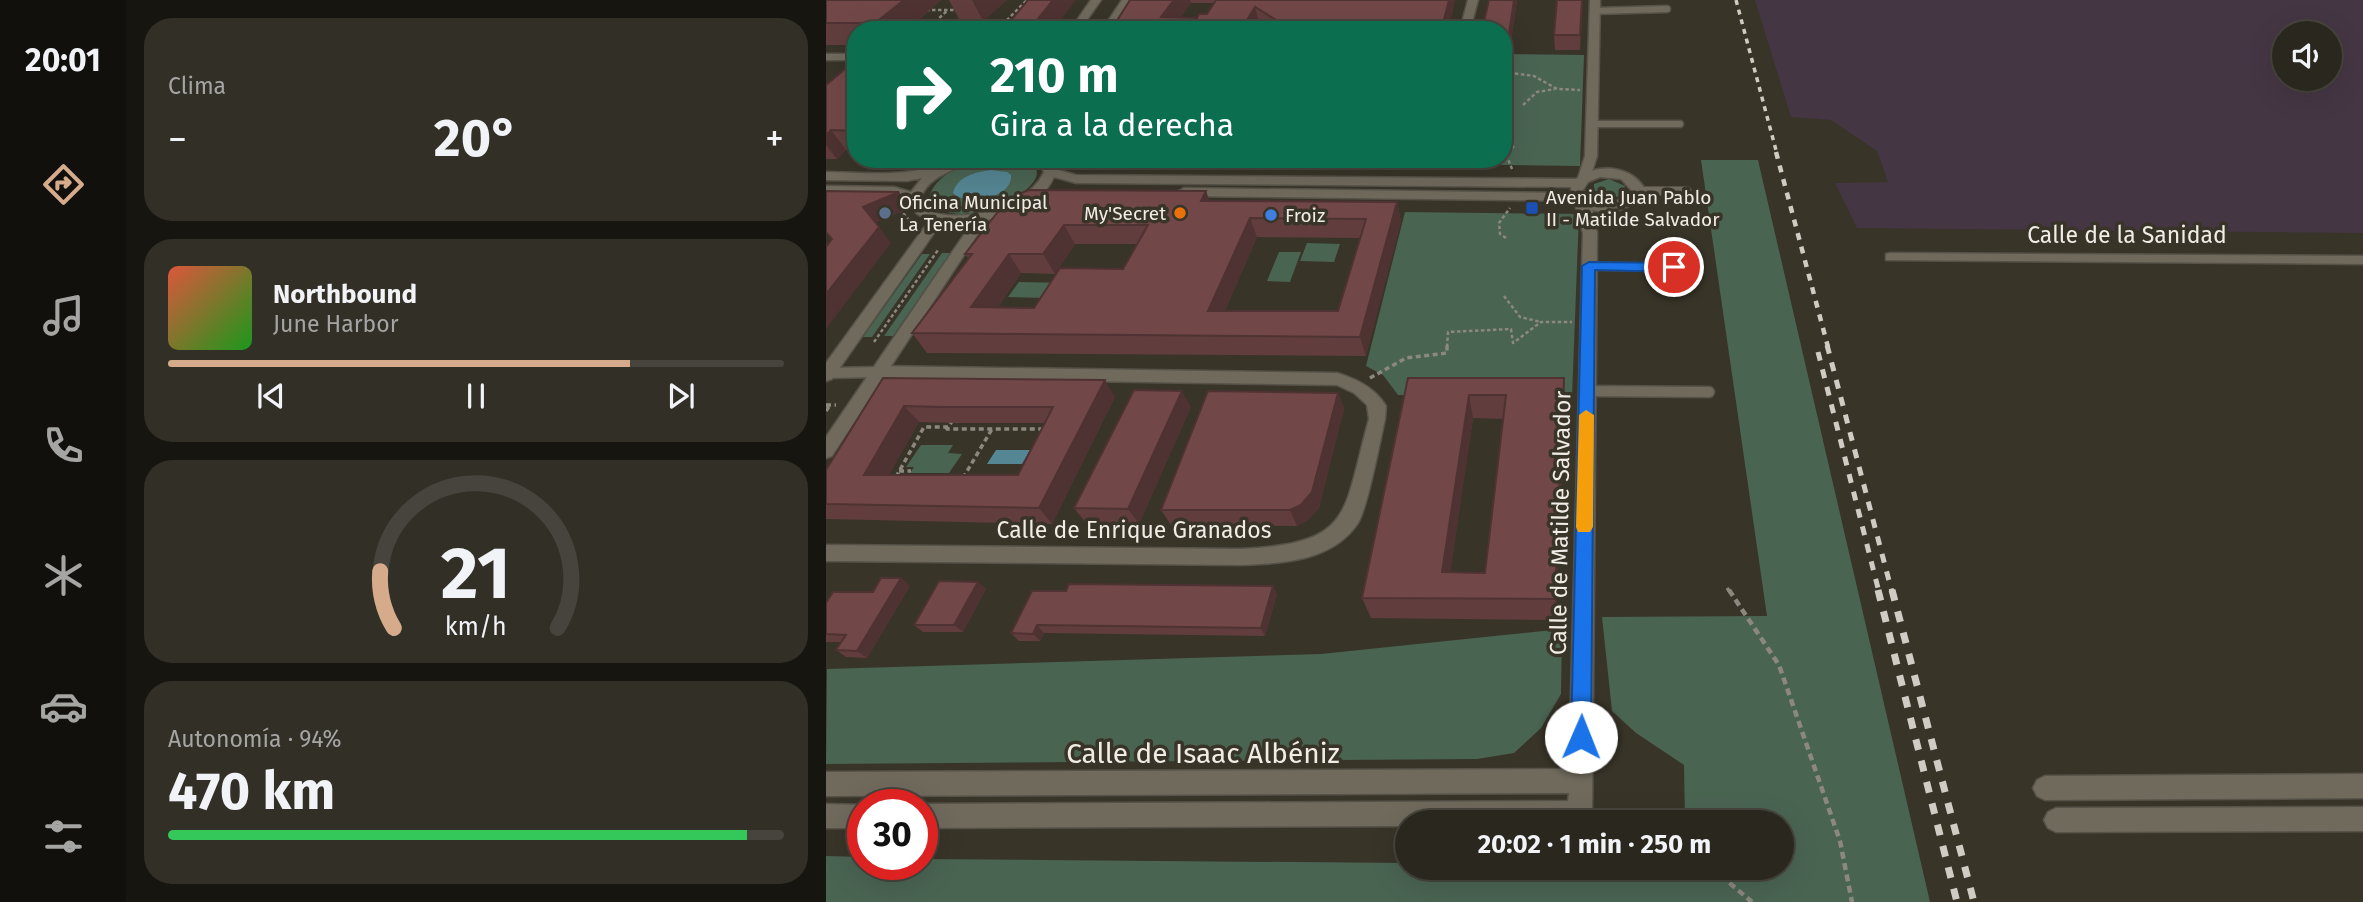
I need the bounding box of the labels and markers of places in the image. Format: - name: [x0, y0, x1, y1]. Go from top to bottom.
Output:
- place label: Avenida Juan Pablo II - Matilde Salvador: [1546, 186, 1720, 231]
- place label: Oficina Municipal La Tenería: [899, 191, 1048, 236]
- marker: Avenida Juan Pablo II - Matilde Salvador: [1524, 200, 1540, 216]
- place label: My'Secret: [1084, 202, 1166, 225]
- place label: Froiz: [1285, 204, 1325, 227]
- marker: Oficina Municipal La Tenería: [877, 205, 893, 221]
- marker: My'Secret: [1172, 205, 1188, 221]
- marker: Froiz: [1263, 207, 1279, 223]
- pin: [1644, 237, 1704, 297]

